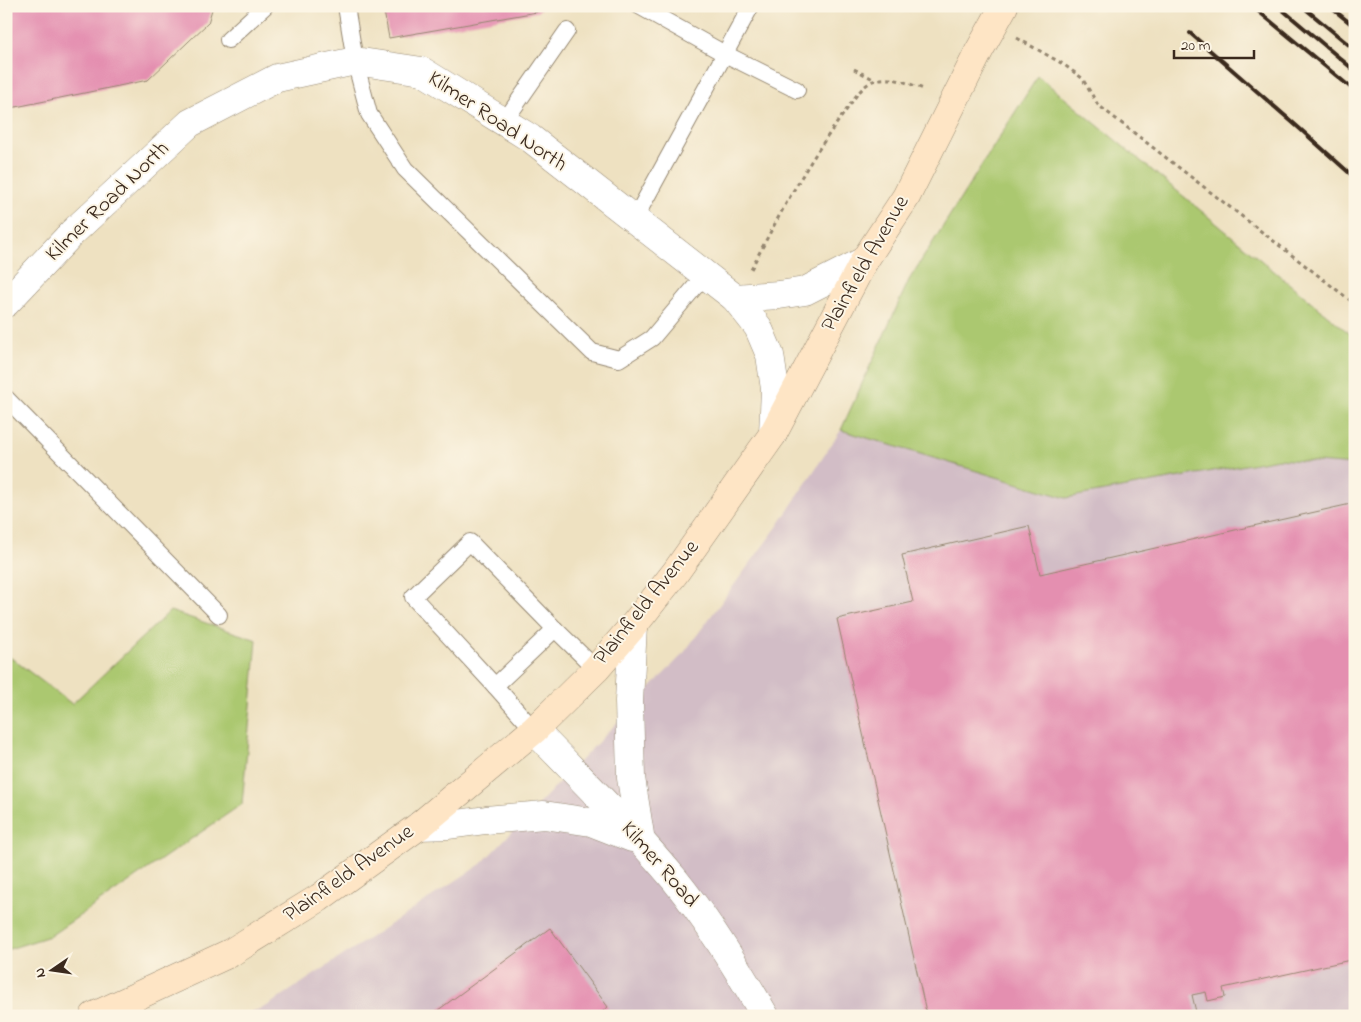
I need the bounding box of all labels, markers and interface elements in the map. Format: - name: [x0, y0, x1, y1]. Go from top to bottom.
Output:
- scale bar: [1174, 28, 1254, 60]
- text: 20 m: [1181, 35, 1211, 57]
- street label: Kilmer Road North: [421, 63, 573, 181]
- street label: Kilmer Road North: [39, 134, 177, 270]
- street label: Plainfield Avenue: [814, 190, 918, 338]
- street label: Plainfield Avenue: [586, 533, 708, 673]
- street label: Kilmer Road: [612, 815, 706, 915]
- street label: Plainfield Avenue: [277, 817, 421, 931]
- north arrow: [28, 944, 78, 994]
- text: N: [30, 966, 52, 980]

